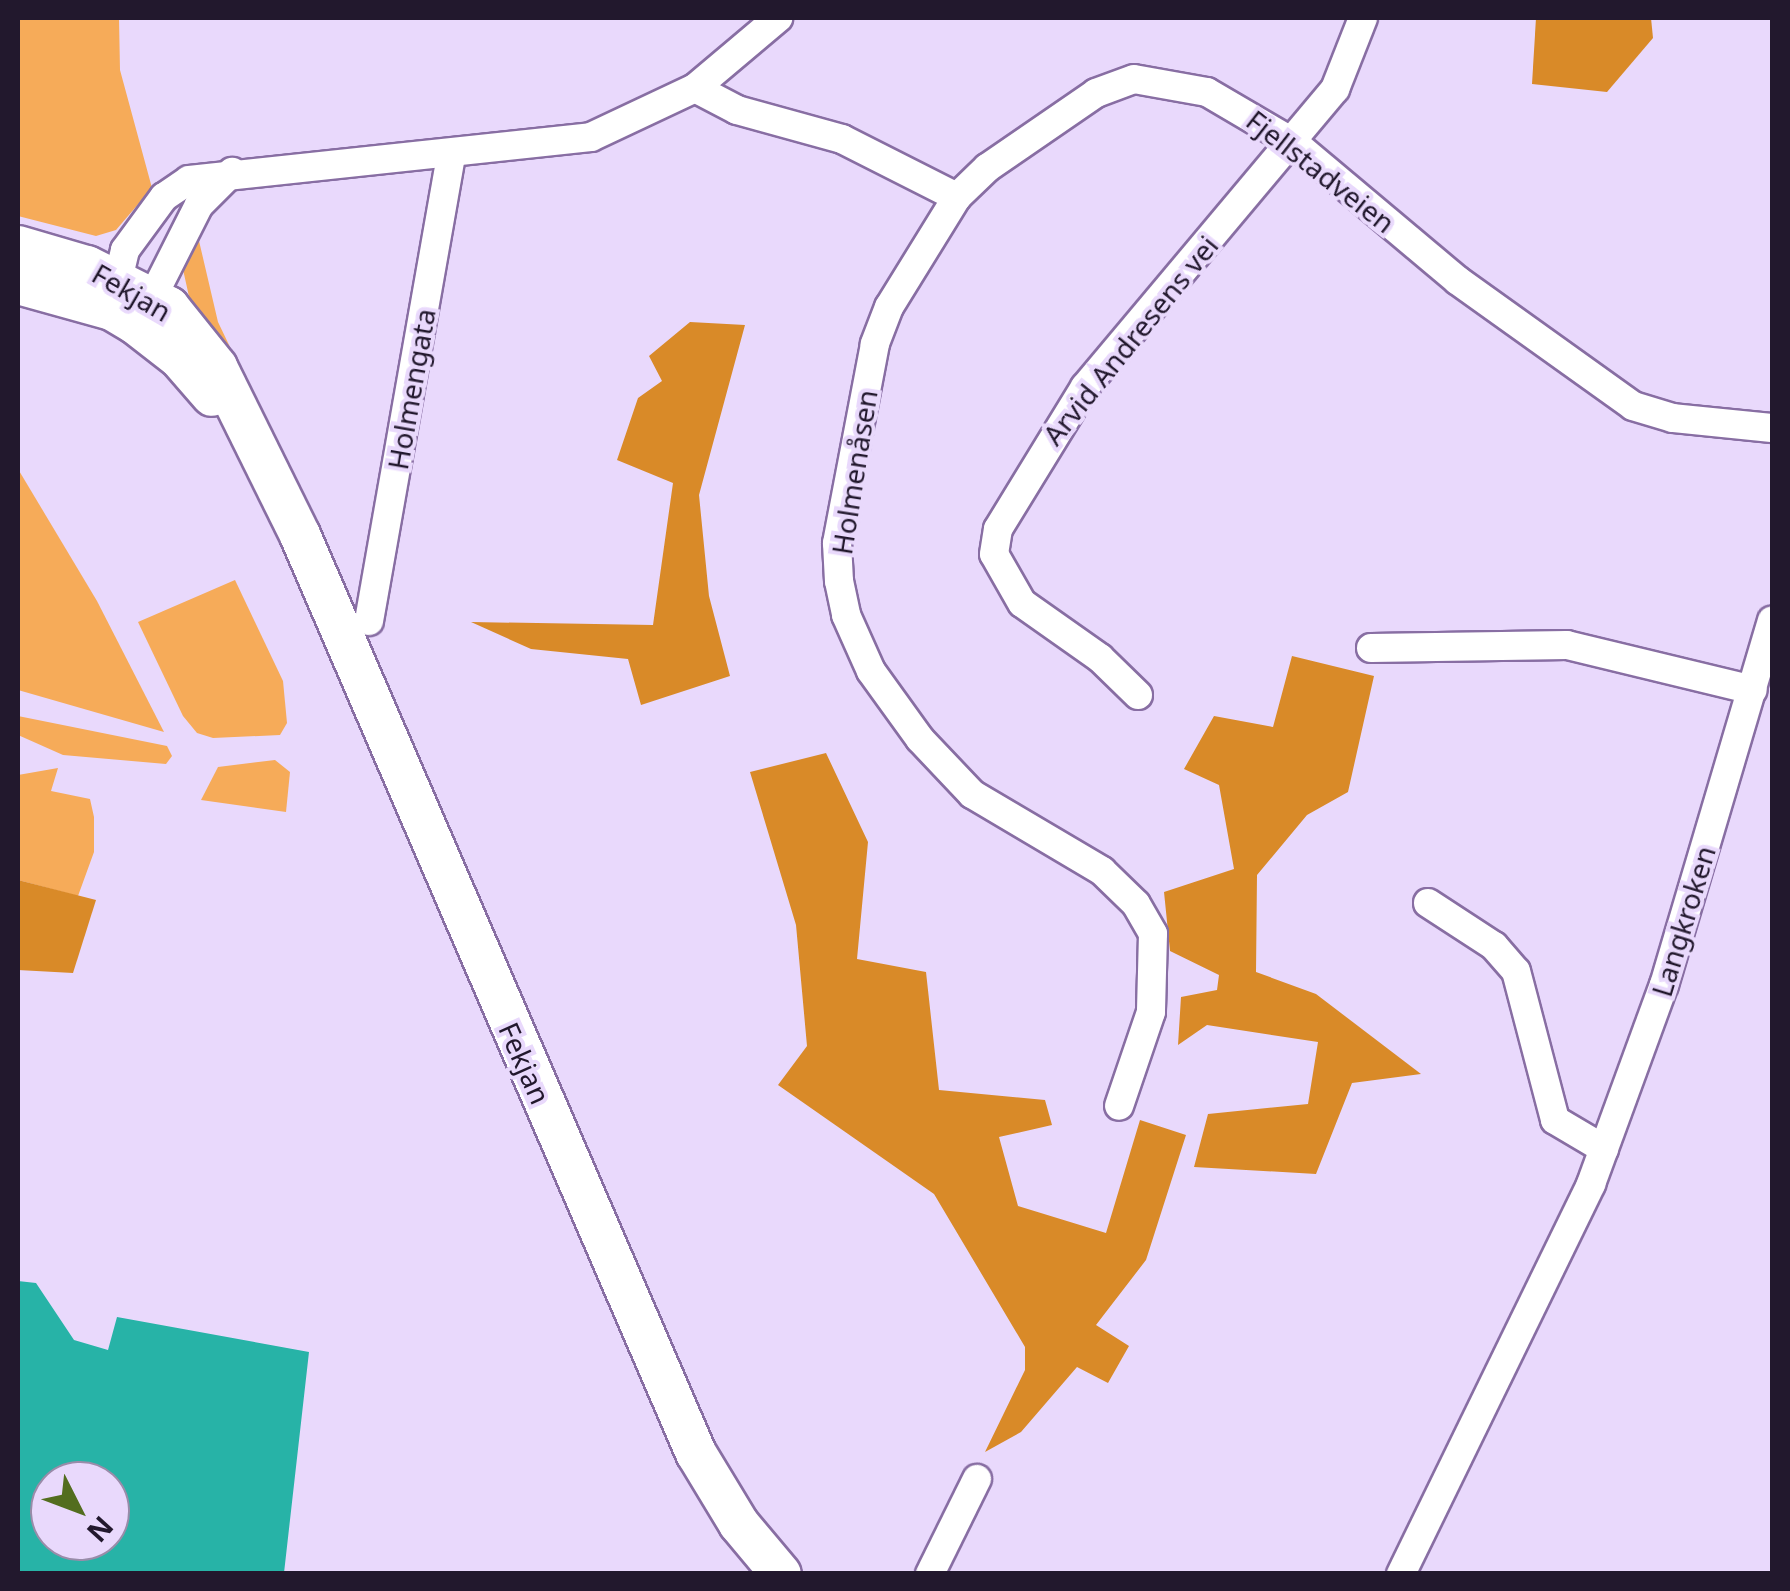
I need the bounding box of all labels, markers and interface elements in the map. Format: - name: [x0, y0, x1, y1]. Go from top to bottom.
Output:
- street label: Fjellstadveien: [1240, 103, 1402, 239]
- street label: Arvid Andresens vei: [1035, 229, 1225, 451]
- street label: Fekjan: [87, 256, 177, 328]
- street label: Holmengata: [380, 306, 442, 472]
- street label: Holmenåsen: [824, 387, 884, 557]
- street label: Langkroken: [1644, 842, 1722, 1000]
- street label: Fekjan: [492, 1017, 558, 1109]
- north arrow: [30, 1461, 130, 1561]
- text: N: [79, 1509, 123, 1551]

